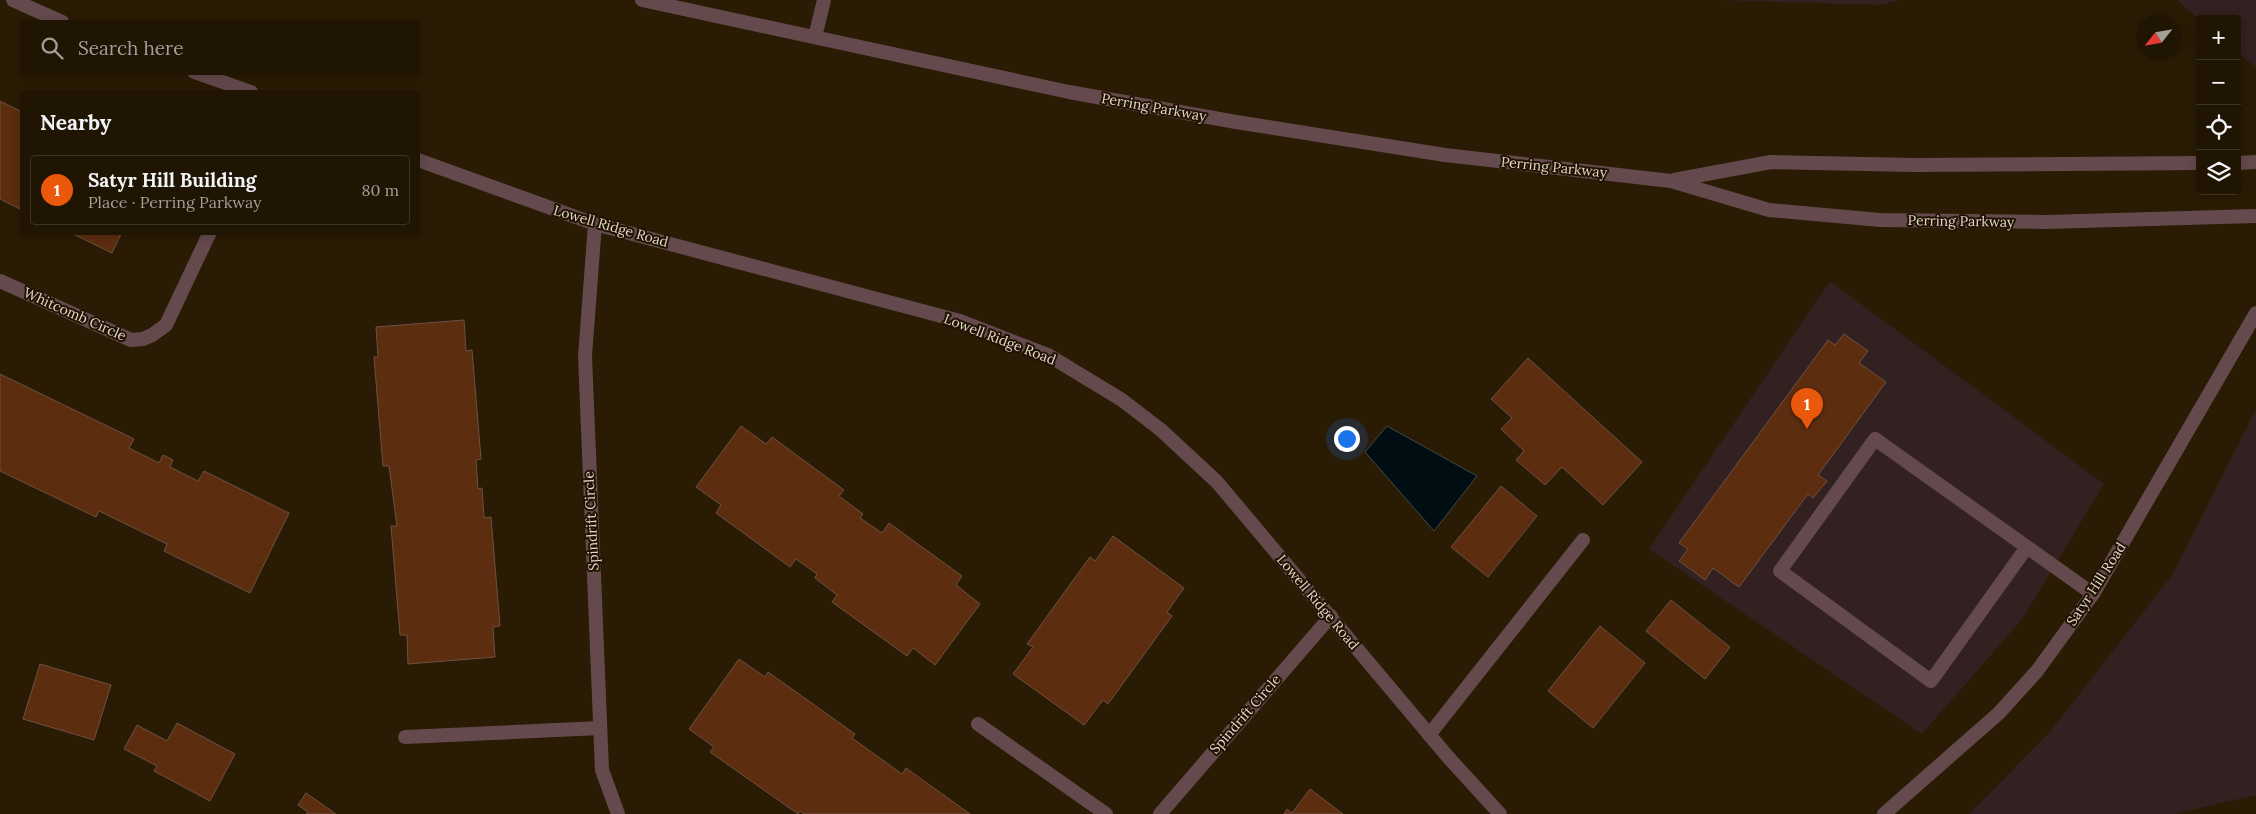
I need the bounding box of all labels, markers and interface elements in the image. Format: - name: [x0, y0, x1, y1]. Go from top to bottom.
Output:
- north arrow: [2136, 15, 2181, 60]
- map controls: [2196, 15, 2241, 195]
- button: +: [2196, 15, 2241, 60]
- search box: [20, 20, 420, 75]
- icon: search: [38, 34, 66, 62]
- text: Search here: [78, 36, 184, 60]
- button: −: [2196, 60, 2241, 105]
- street label: Perring Parkway: [1100, 89, 1209, 125]
- button: locate: [2196, 105, 2241, 150]
- text: Nearby: [40, 109, 111, 136]
- button: layers: [2196, 150, 2241, 195]
- street label: Perring Parkway: [1500, 152, 1609, 182]
- text: Satyr Hill Building: [88, 168, 256, 192]
- text: 1: [54, 180, 60, 200]
- text: 80 m: [362, 180, 399, 200]
- text: Place · Perring Parkway: [88, 192, 262, 212]
- street label: Lowell Ridge Road: [552, 201, 670, 251]
- street label: Perring Parkway: [1908, 211, 2015, 231]
- street label: Whitcomb Circle: [21, 283, 130, 345]
- street label: Lowell Ridge Road: [941, 309, 1059, 369]
- pin: 1: [1791, 388, 1823, 429]
- your location: [1334, 426, 1360, 452]
- street label: Spindrift Circle: [579, 470, 603, 571]
- street label: Satyr Hill Road: [2062, 539, 2130, 629]
- street label: Lowell Ridge Road: [1273, 551, 1363, 653]
- street label: Spindrift Circle: [1206, 670, 1285, 757]

